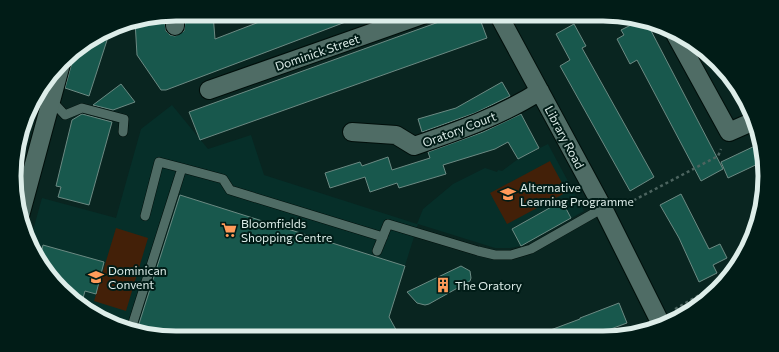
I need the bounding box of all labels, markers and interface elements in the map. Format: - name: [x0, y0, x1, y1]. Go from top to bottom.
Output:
- street label: Dominick Street: [273, 31, 361, 73]
- street label: Library Road: [543, 103, 587, 171]
- street label: Oratory Court: [420, 108, 498, 149]
- place label: Alternative Learning Programme: [520, 180, 634, 208]
- school or university icon: Alternative Learning Programme: [499, 185, 517, 203]
- place label: Bloomfields Shopping Centre: [241, 216, 332, 244]
- supermarket icon: Bloomfields Shopping Centre: [220, 221, 238, 239]
- place label: Dominican Convent: [108, 263, 167, 291]
- school or university icon: Dominican Convent: [87, 268, 105, 286]
- building icon: The Oratory: [434, 276, 452, 294]
- place label: The Oratory: [455, 278, 522, 292]

